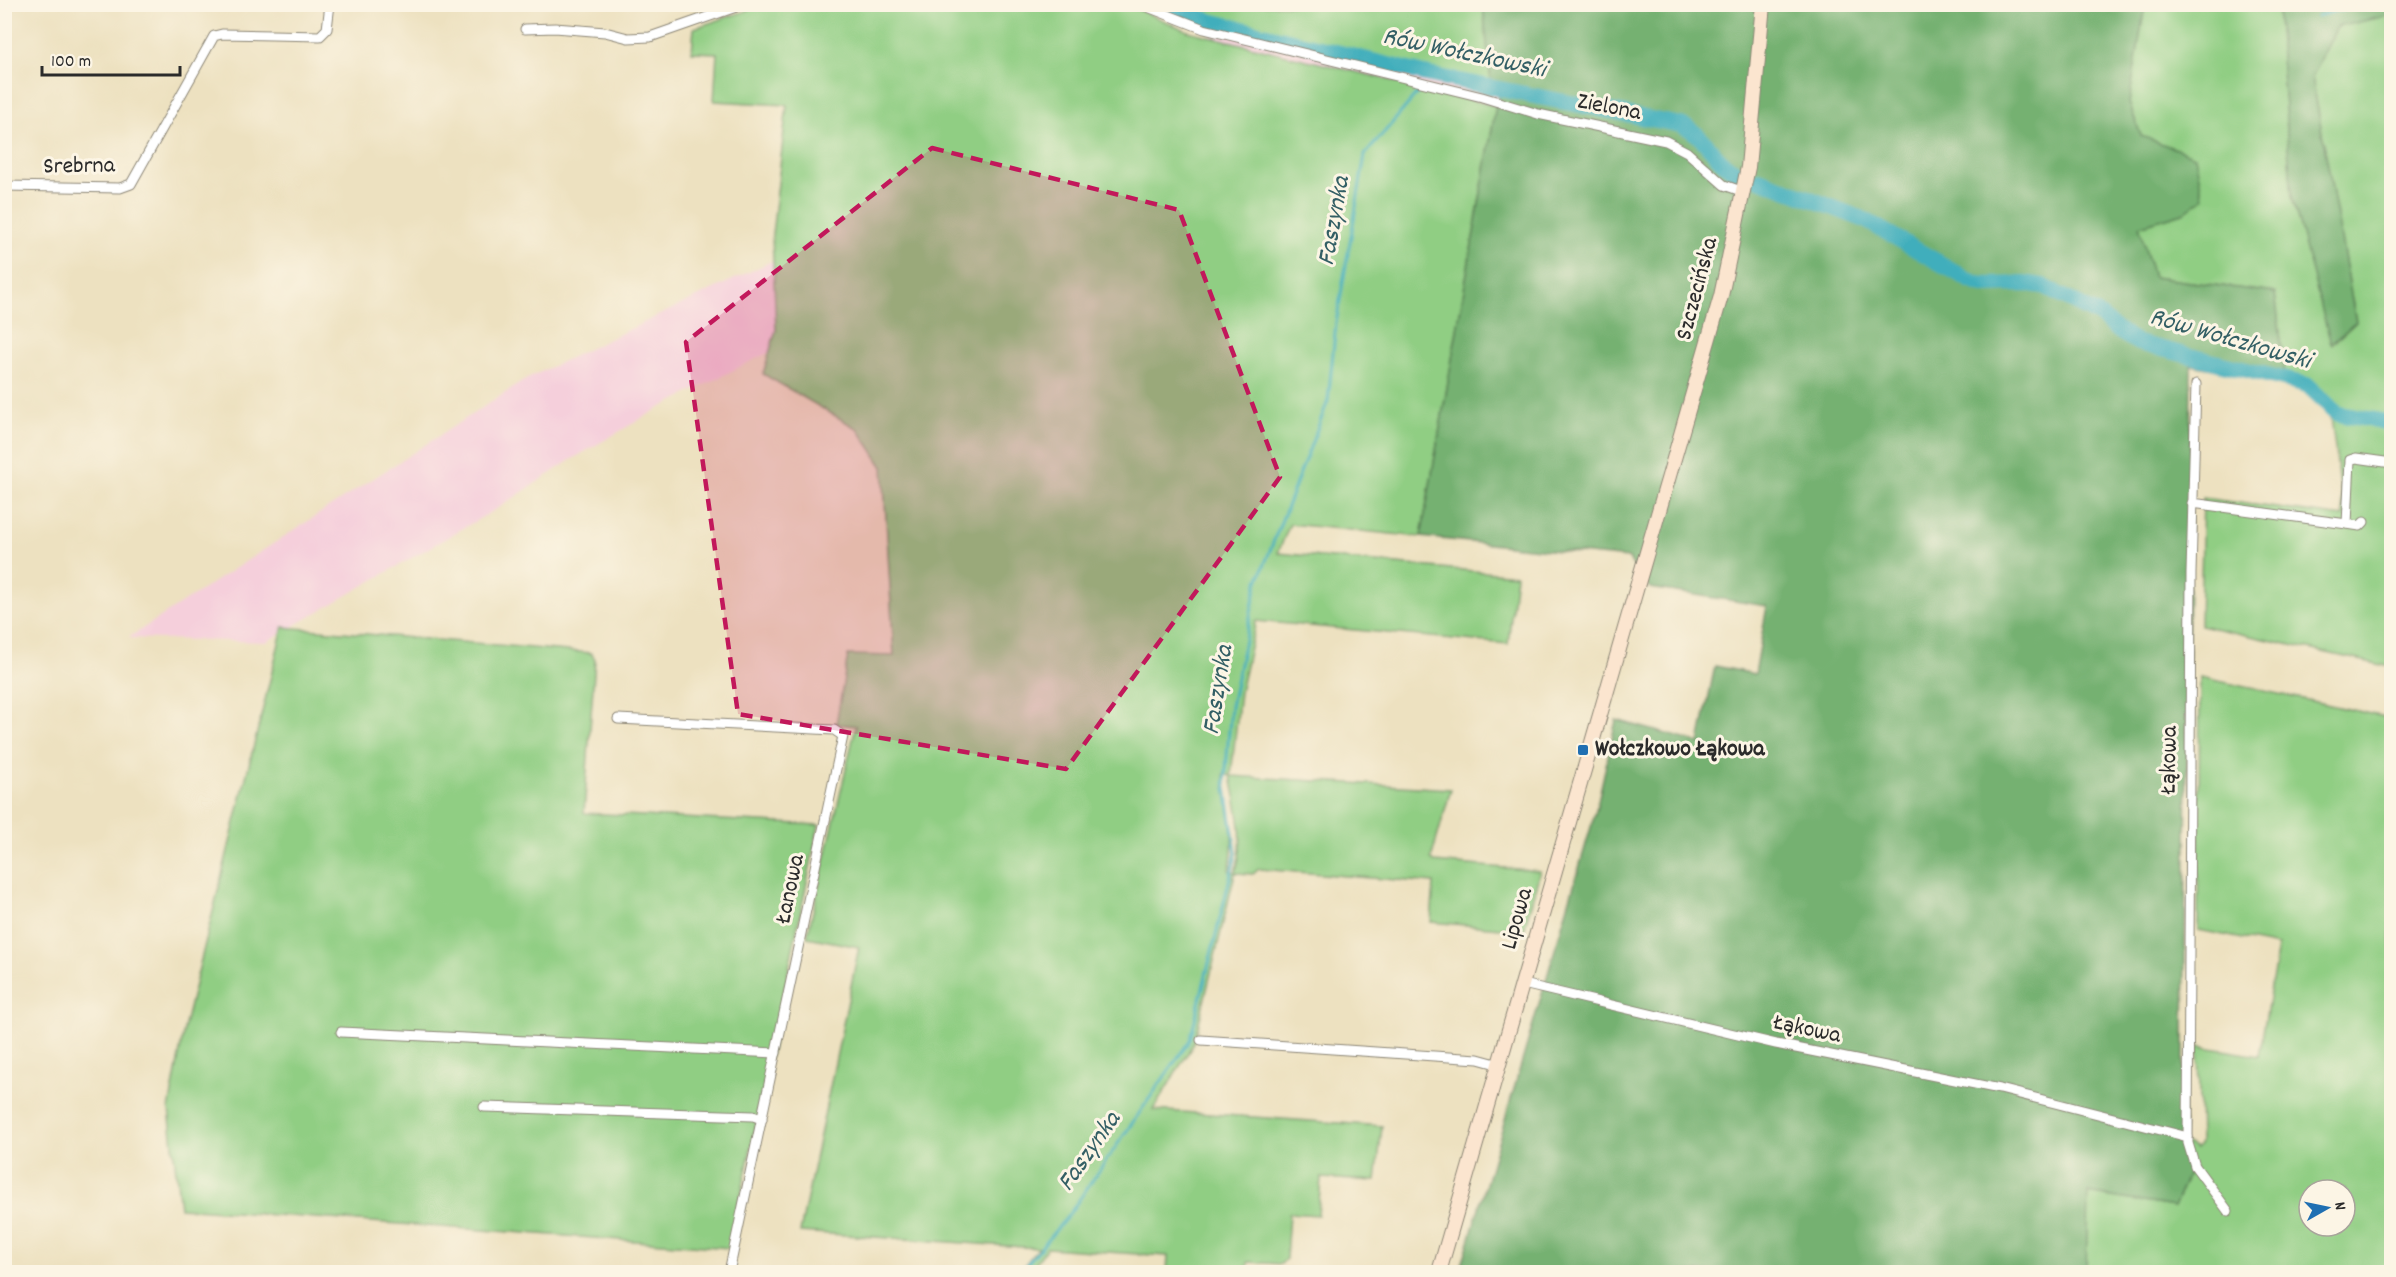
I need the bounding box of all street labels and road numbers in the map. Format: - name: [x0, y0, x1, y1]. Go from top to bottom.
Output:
- street label: Zielona: [1574, 85, 1645, 131]
- street label: Srebrna: [43, 149, 116, 185]
- street label: Szczecińska: [1668, 233, 1728, 344]
- street label: Łąkowa: [2152, 725, 2188, 795]
- street label: Łanowa: [767, 851, 815, 928]
- street label: Lipowa: [1493, 883, 1543, 954]
- street label: Łąkowa: [1769, 1006, 1845, 1054]

